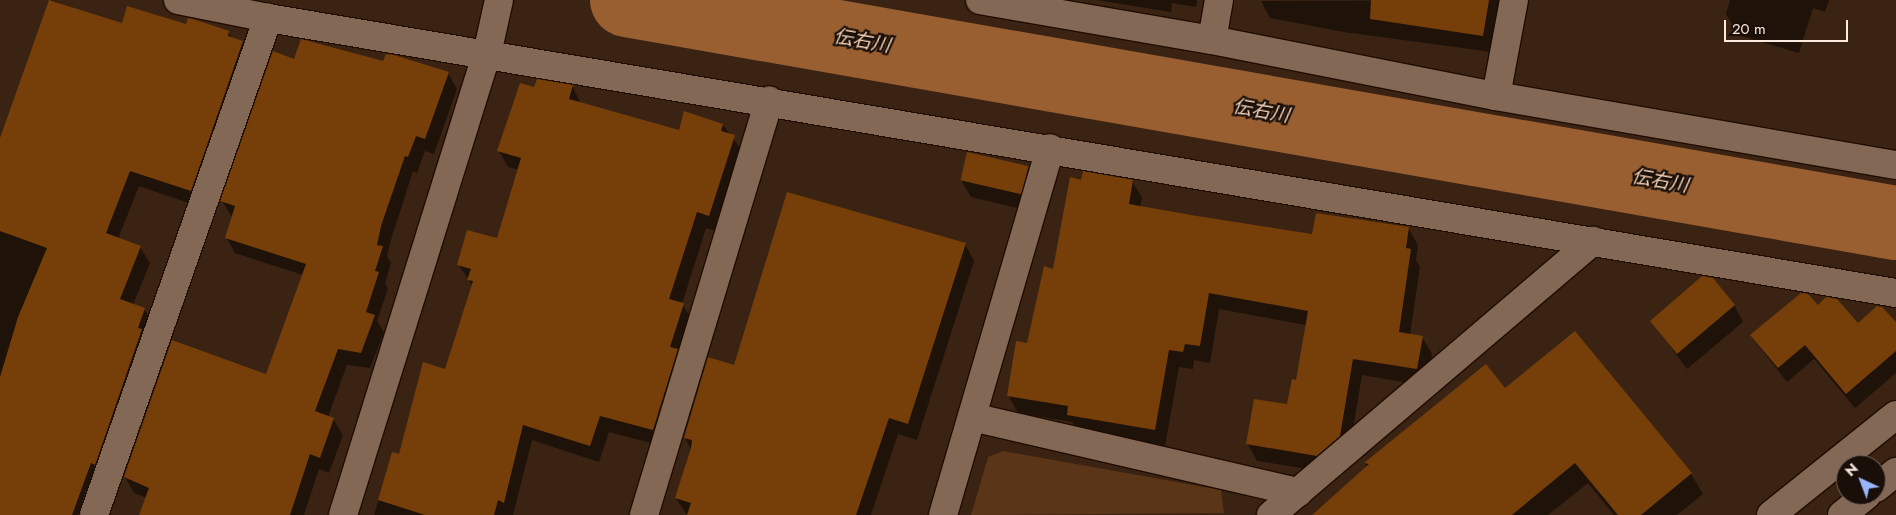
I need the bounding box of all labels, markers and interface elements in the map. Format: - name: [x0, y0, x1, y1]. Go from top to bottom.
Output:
- scale bar: [1726, 10, 1850, 42]
- text: 20 m: [1732, 18, 1766, 40]
- water label: 伝右川: [832, 25, 892, 57]
- water label: 伝右川: [1231, 95, 1291, 127]
- water label: 伝右川: [1630, 165, 1690, 197]
- north arrow: [1836, 455, 1886, 505]
- text: N: [1841, 459, 1862, 481]

